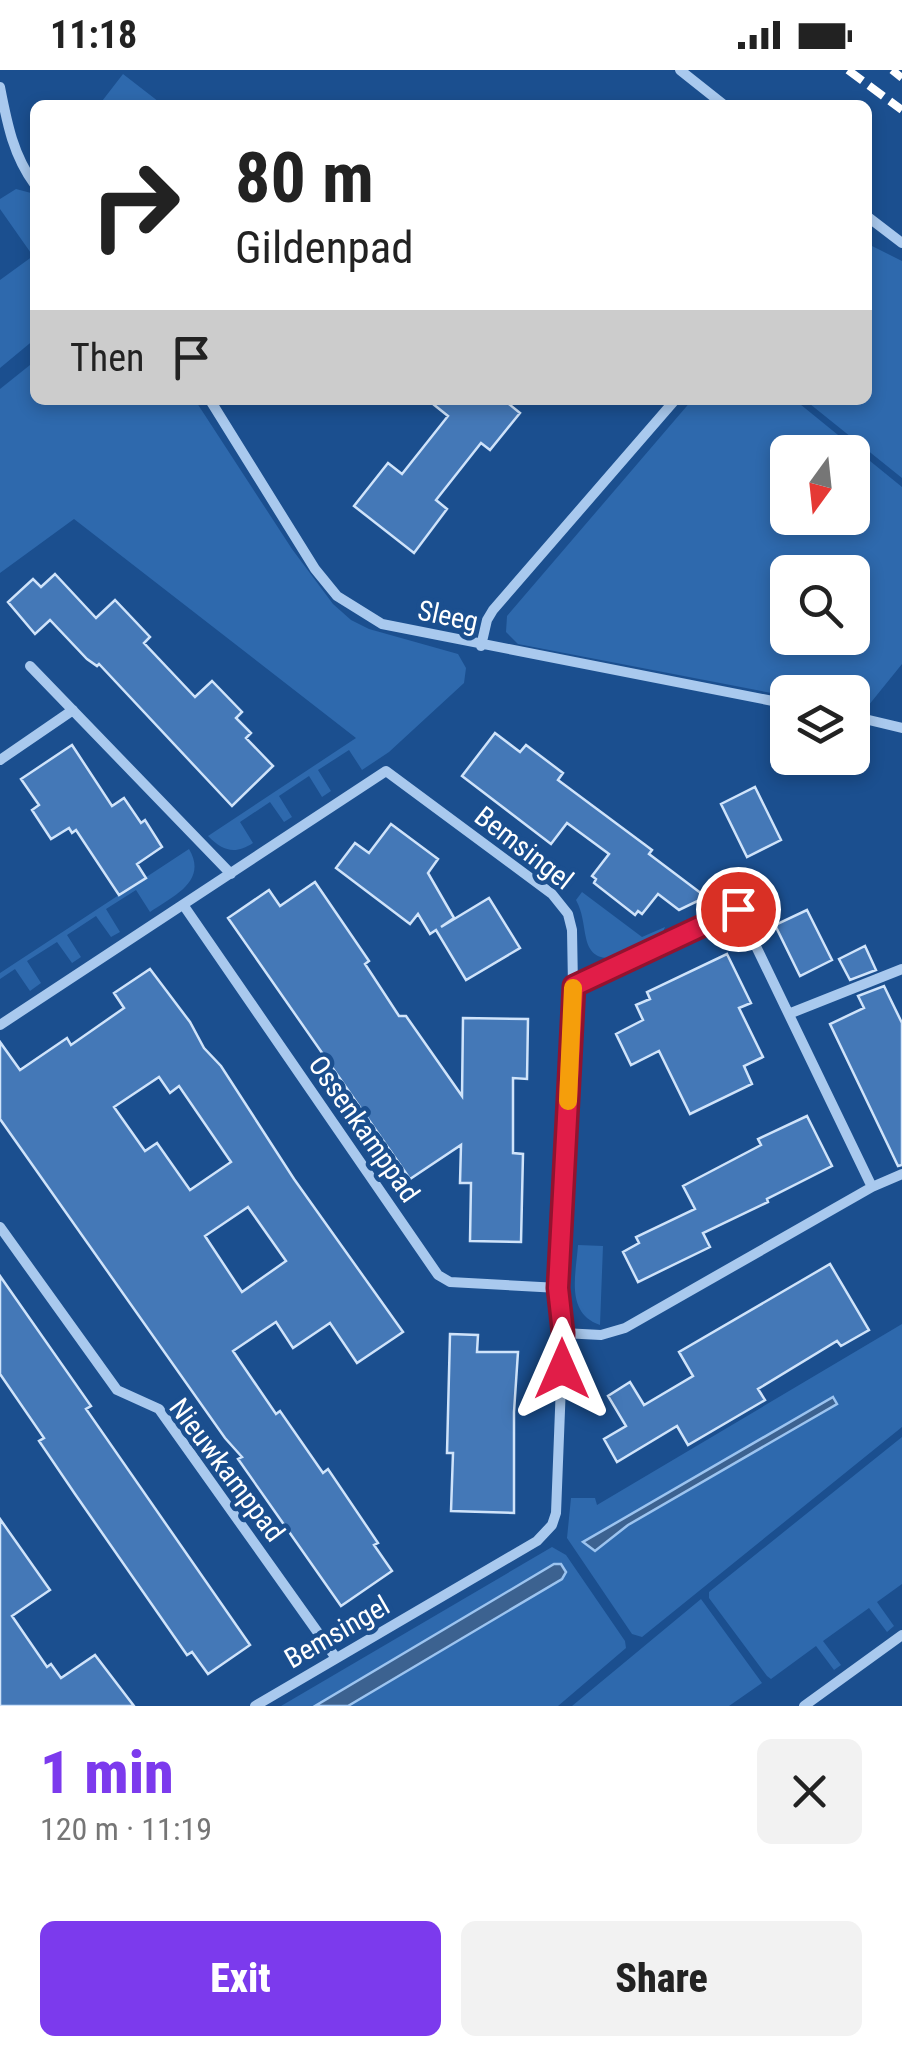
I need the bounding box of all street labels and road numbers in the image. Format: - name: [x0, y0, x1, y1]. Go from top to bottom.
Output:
- street label: Sleeg: [415, 594, 481, 638]
- street label: Bemsingel: [468, 799, 580, 897]
- street label: Ossenkamppad: [301, 1049, 427, 1209]
- street label: Nieuwkamppad: [162, 1392, 292, 1548]
- street label: Bemsingel: [279, 1589, 395, 1675]

